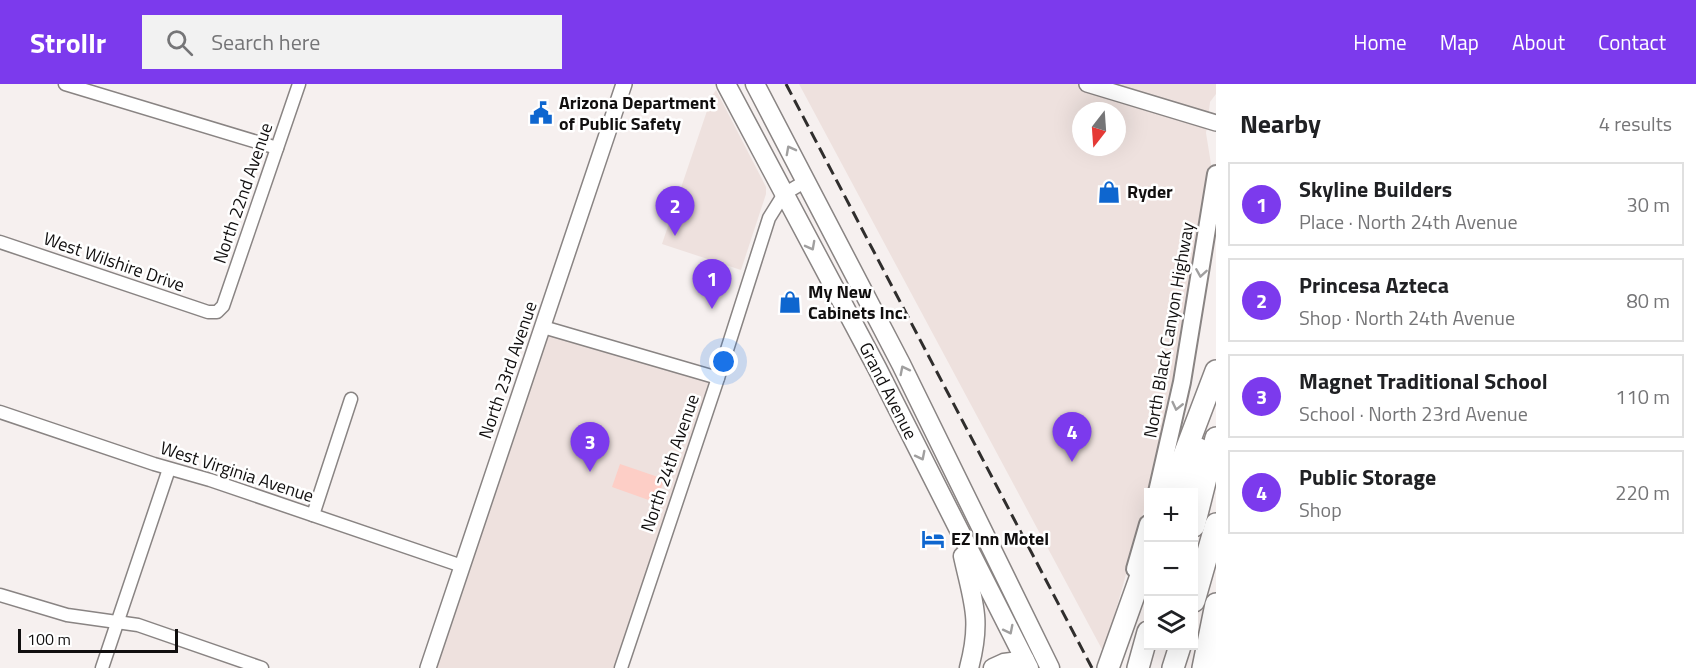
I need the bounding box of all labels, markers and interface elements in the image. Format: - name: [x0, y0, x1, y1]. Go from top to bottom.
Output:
- search box: [142, 15, 562, 69]
- text: Strollr: [30, 21, 106, 64]
- text: Search here: [211, 25, 320, 59]
- icon: search: [163, 26, 196, 59]
- text: Home: [1353, 26, 1407, 58]
- text: Map: [1440, 26, 1479, 58]
- text: About: [1512, 26, 1565, 58]
- text: Contact: [1598, 26, 1666, 58]
- place label: Arizona Department of Public Safety: [559, 89, 716, 137]
- public building icon: Arizona Department of Public Safety: [528, 100, 554, 126]
- north arrow: [1072, 102, 1126, 156]
- text: Nearby: [1240, 104, 1321, 143]
- text: 4 results: [1599, 108, 1672, 139]
- street label: North 22nd Avenue: [206, 119, 279, 267]
- one-way arrow: [786, 146, 797, 156]
- text: Skyline Builders: [1299, 172, 1452, 206]
- place label: Ryder: [1127, 178, 1173, 205]
- shop icon: Ryder: [1096, 179, 1122, 205]
- pin: 2: [656, 186, 694, 236]
- text: 1: [1256, 189, 1267, 220]
- text: 30 m: [1626, 189, 1670, 220]
- text: Place · North 24th Avenue: [1299, 206, 1518, 237]
- street label: North Black Canyon Highway: [1136, 220, 1201, 440]
- street label: West Wilshire Drive: [40, 225, 188, 298]
- one-way arrow: [804, 240, 815, 250]
- pin: 1: [692, 260, 732, 309]
- one-way arrow: [1195, 268, 1208, 278]
- text: Princesa Azteca: [1299, 268, 1449, 302]
- place label: My New Cabinets Inc.: [808, 278, 907, 326]
- text: 2: [1256, 285, 1267, 316]
- text: 80 m: [1626, 285, 1670, 316]
- shop icon: My New Cabinets Inc.: [777, 289, 803, 315]
- street label: North 23rd Avenue: [471, 298, 544, 442]
- text: Shop · North 24th Avenue: [1299, 302, 1515, 333]
- street label: Grand Avenue: [852, 338, 924, 444]
- your location: [709, 347, 738, 376]
- text: Magnet Traditional School: [1299, 364, 1548, 398]
- one-way arrow: [900, 366, 912, 377]
- text: 3: [1256, 381, 1267, 412]
- text: 110 m: [1615, 381, 1670, 412]
- street label: North 24th Avenue: [633, 390, 706, 535]
- text: School · North 23rd Avenue: [1299, 398, 1528, 429]
- one-way arrow: [1171, 401, 1184, 411]
- pin: 4: [1052, 412, 1092, 462]
- pin: 3: [570, 422, 610, 472]
- street label: West Virginia Avenue: [157, 434, 317, 509]
- one-way arrow: [914, 449, 925, 460]
- text: Public Storage: [1299, 460, 1436, 494]
- text: 4: [1256, 477, 1267, 508]
- text: 220 m: [1615, 477, 1670, 508]
- map controls: [1144, 488, 1198, 650]
- button: +: [1144, 488, 1198, 542]
- text: Shop: [1299, 494, 1342, 525]
- place label: EZ Inn Motel: [951, 525, 1049, 552]
- hotel icon: EZ Inn Motel: [920, 526, 946, 552]
- button: −: [1144, 542, 1198, 596]
- button: layers: [1144, 596, 1198, 650]
- one-way arrow: [1002, 624, 1013, 634]
- scale bar: [18, 626, 178, 654]
- text: 100 m: [27, 627, 71, 651]

